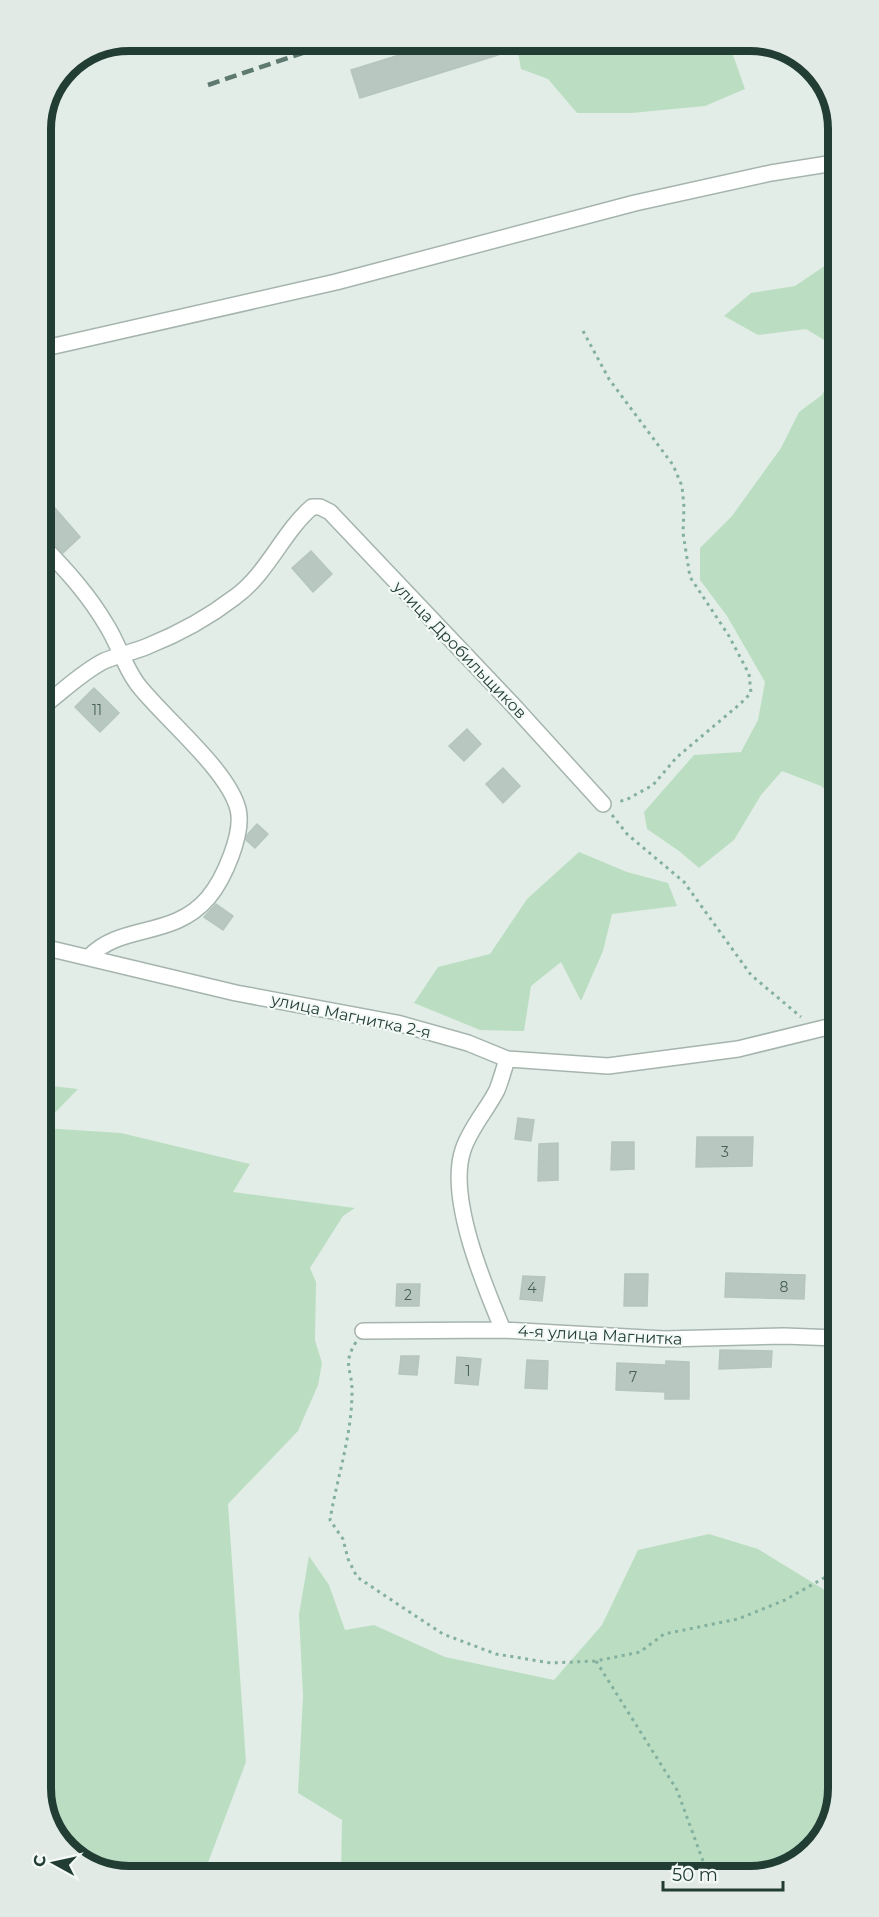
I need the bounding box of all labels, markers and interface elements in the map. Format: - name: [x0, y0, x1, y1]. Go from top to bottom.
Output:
- street label: улица Дробильщиков: [389, 577, 531, 723]
- house number: 11: [92, 701, 102, 719]
- street label: улица Магнитка 2-я: [268, 990, 433, 1042]
- house number: 3: [721, 1143, 729, 1161]
- house number: 8: [780, 1278, 789, 1296]
- house number: 4: [527, 1279, 537, 1297]
- house number: 2: [404, 1286, 412, 1304]
- street label: 4-я улица Магнитка: [517, 1321, 683, 1349]
- house number: 1: [465, 1362, 471, 1380]
- house number: 7: [629, 1368, 637, 1386]
- north arrow: [24, 1833, 84, 1893]
- text: С: [29, 1854, 50, 1868]
- scale bar: [663, 1854, 783, 1892]
- text: 50 m: [672, 1864, 718, 1886]

